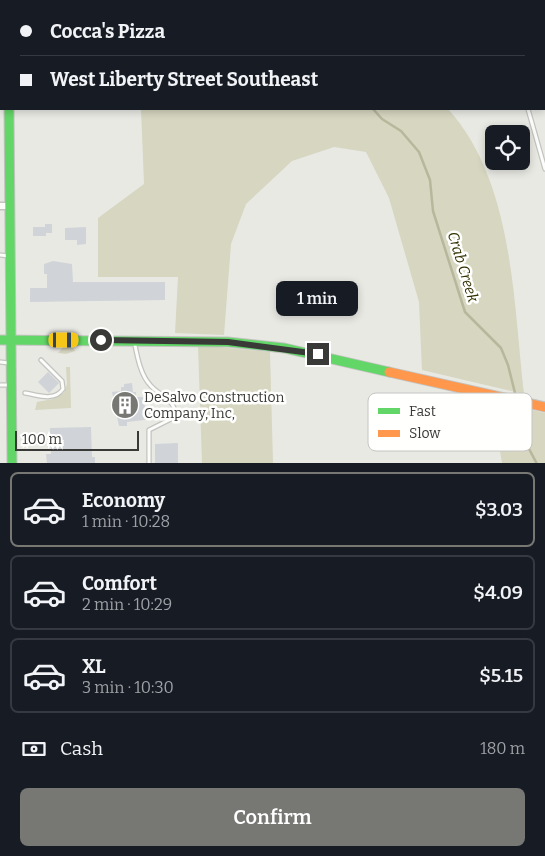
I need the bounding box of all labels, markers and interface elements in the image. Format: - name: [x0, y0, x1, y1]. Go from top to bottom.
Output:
- text: Cocca's Pizza: [50, 20, 165, 43]
- text: West Liberty Street Southeast: [50, 68, 318, 91]
- map controls: [485, 125, 530, 170]
- button: locate: [485, 125, 530, 170]
- water label: Crab Creek: [444, 229, 483, 305]
- callout: 1 min: [277, 282, 359, 316]
- text: 1 min: [297, 289, 337, 308]
- route start: [90, 329, 112, 351]
- car: [49, 333, 79, 348]
- route end: [307, 343, 329, 365]
- place label: DeSalvo Construction Company, Inc,: [144, 389, 284, 422]
- building icon: DeSalvo Construction Company, Inc,: [110, 390, 140, 420]
- legend: [368, 393, 532, 451]
- text: Fast: [409, 403, 436, 420]
- text: Slow: [409, 425, 441, 442]
- scale bar: [15, 428, 139, 452]
- text: 100 m: [22, 431, 62, 448]
- icon: car: [22, 487, 67, 532]
- text: Economy: [82, 489, 165, 512]
- text: $3.03: [475, 498, 523, 521]
- text: 1 min · 10:28: [82, 512, 170, 531]
- icon: car: [22, 570, 67, 615]
- text: Comfort: [82, 572, 157, 595]
- text: $4.09: [473, 581, 523, 604]
- text: 2 min · 10:29: [82, 595, 172, 614]
- icon: car: [22, 653, 67, 698]
- text: XL: [82, 655, 106, 678]
- text: $5.15: [479, 664, 523, 687]
- text: 3 min · 10:30: [82, 678, 174, 697]
- icon: cash: [20, 735, 48, 763]
- text: Cash: [60, 737, 103, 760]
- text: 180 m: [480, 739, 525, 758]
- button: Confirm: [20, 788, 525, 846]

